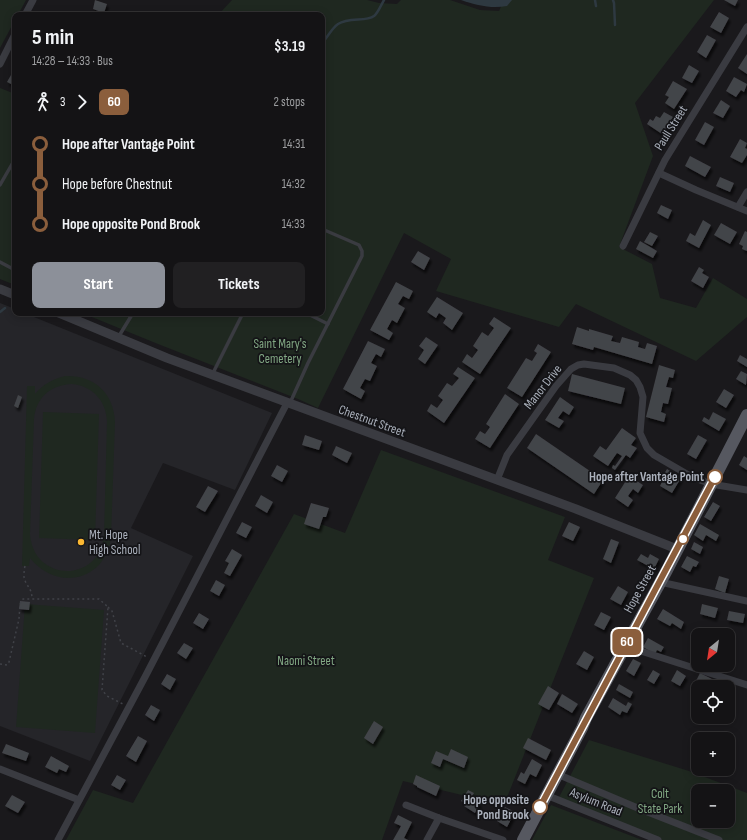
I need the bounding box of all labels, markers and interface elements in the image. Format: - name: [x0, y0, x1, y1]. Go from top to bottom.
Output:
- text: 5 min: [32, 24, 74, 51]
- text: $3.19: [274, 37, 305, 56]
- text: 14:28 – 14:33 · Bus: [32, 53, 113, 69]
- icon: walk: [32, 91, 54, 113]
- icon: forward: [71, 91, 93, 113]
- text: 60: [107, 93, 121, 110]
- text: 3: [60, 94, 65, 110]
- text: 2 stops: [274, 94, 305, 110]
- street label: Paull Street: [651, 102, 691, 153]
- text: Hope after Vantage Point: [62, 135, 195, 154]
- text: 14:31: [283, 136, 305, 152]
- text: Hope before Chestnut: [62, 175, 172, 194]
- text: 14:32: [282, 176, 305, 192]
- text: Hope opposite Pond Brook: [62, 215, 200, 234]
- text: 14:33: [282, 216, 305, 232]
- button: Start: [32, 262, 165, 308]
- button: Tickets: [173, 262, 305, 308]
- park label: Saint Mary's Cemetery: [254, 336, 307, 367]
- street label: Manor Drive: [521, 362, 565, 412]
- street label: Chestnut Street: [336, 401, 408, 441]
- place label: Hope after Vantage Point: [589, 469, 705, 485]
- marker: Hope after Vantage Point: [707, 469, 723, 485]
- place label: Mt. Hope High School: [89, 527, 140, 558]
- unlabelled marker: [677, 533, 689, 545]
- marker: Mt. Hope High School: [76, 537, 86, 547]
- street label: Hope Street: [620, 562, 660, 616]
- north arrow: [691, 628, 735, 672]
- map controls: [691, 628, 735, 828]
- line badge: 60: [609, 629, 645, 655]
- text: 60: [620, 633, 634, 650]
- park label: Naomi Street: [277, 653, 335, 669]
- button: locate: [691, 680, 735, 724]
- button: +: [691, 732, 735, 776]
- street label: Asylum Road: [566, 784, 625, 820]
- button: −: [691, 784, 735, 828]
- park label: Colt State Park: [638, 786, 682, 817]
- place label: Hope opposite Pond Brook: [463, 792, 530, 823]
- marker: Hope opposite Pond Brook: [532, 799, 548, 815]

